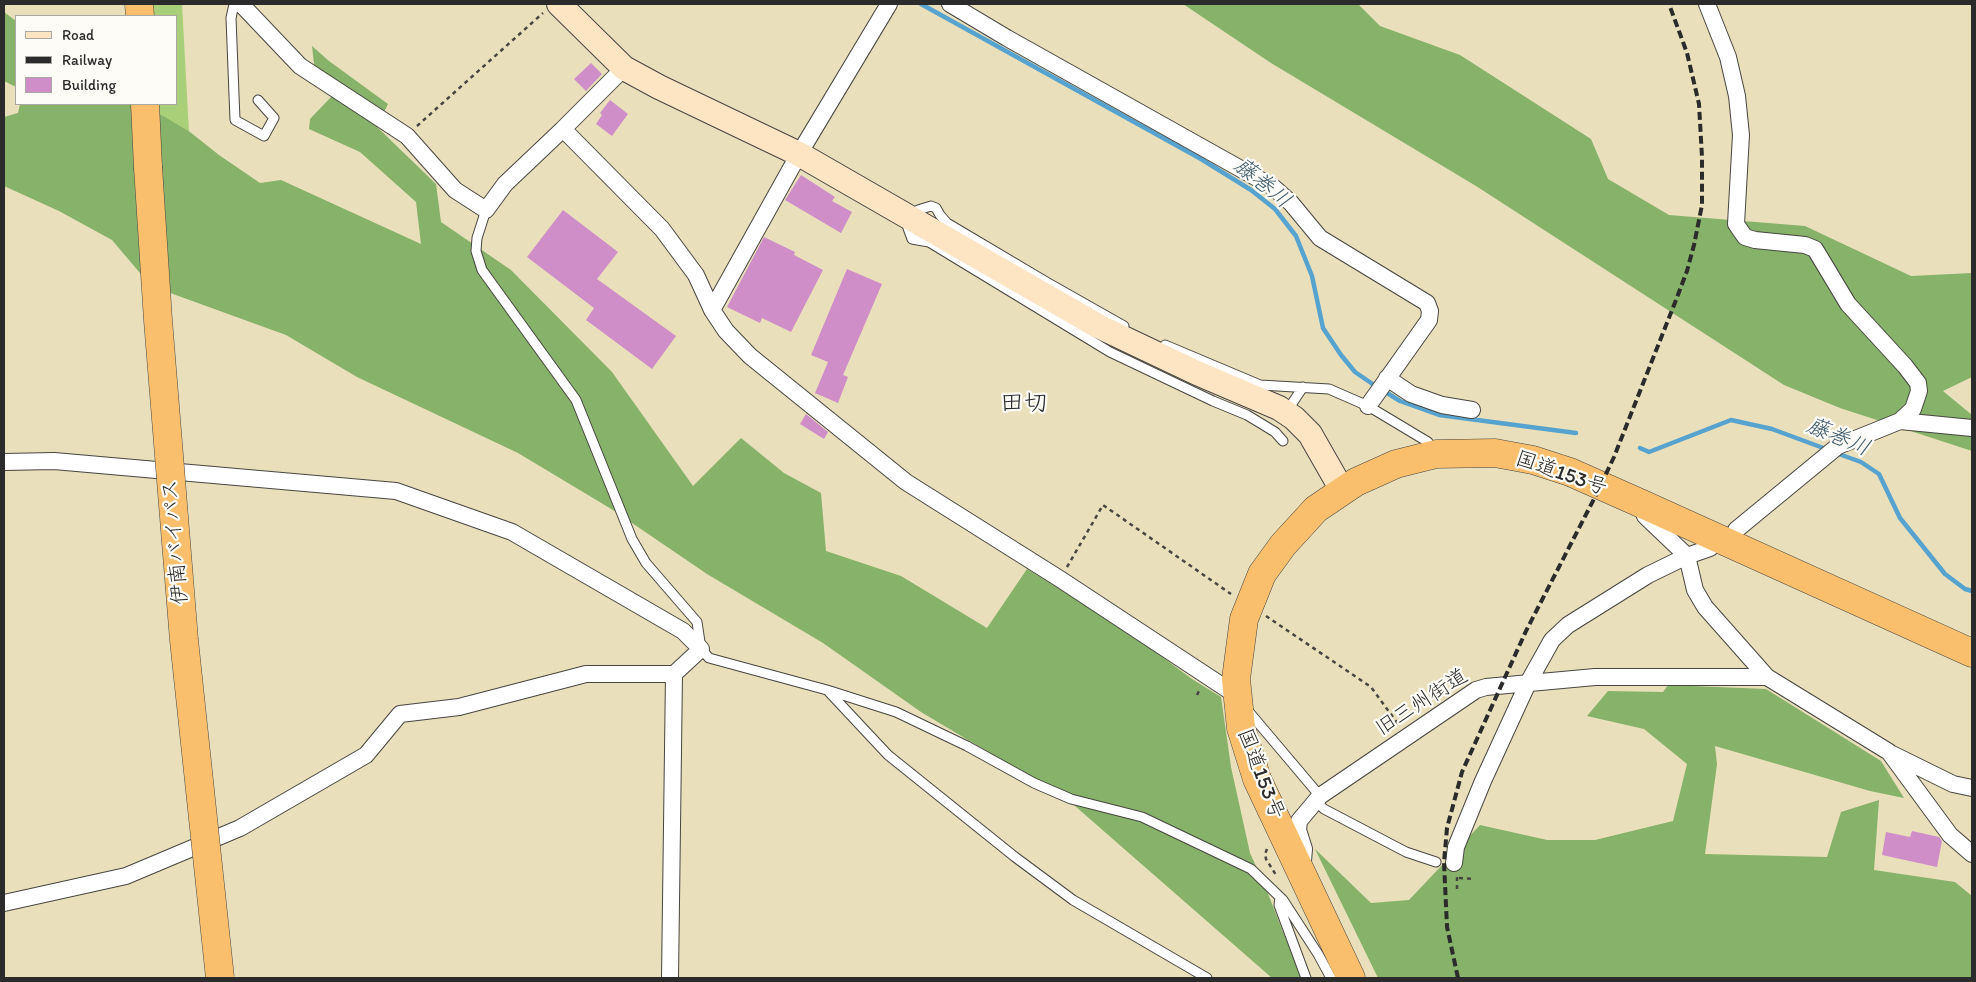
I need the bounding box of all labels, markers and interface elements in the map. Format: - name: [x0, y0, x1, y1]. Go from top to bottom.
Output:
- legend: [15, 15, 178, 105]
- text: Road: [62, 26, 94, 44]
- text: Railway: [62, 51, 112, 69]
- text: Building: [62, 76, 116, 94]
- water label: 藤巻川: [1228, 153, 1296, 215]
- district label: 田切: [1000, 390, 1048, 418]
- water label: 藤巻川: [1802, 413, 1874, 463]
- street label: 国道153号: [1512, 447, 1610, 501]
- street label: 伊南バイパス: [158, 478, 194, 606]
- street label: 旧三州街道: [1371, 664, 1473, 742]
- street label: 国道153号: [1231, 725, 1289, 823]

